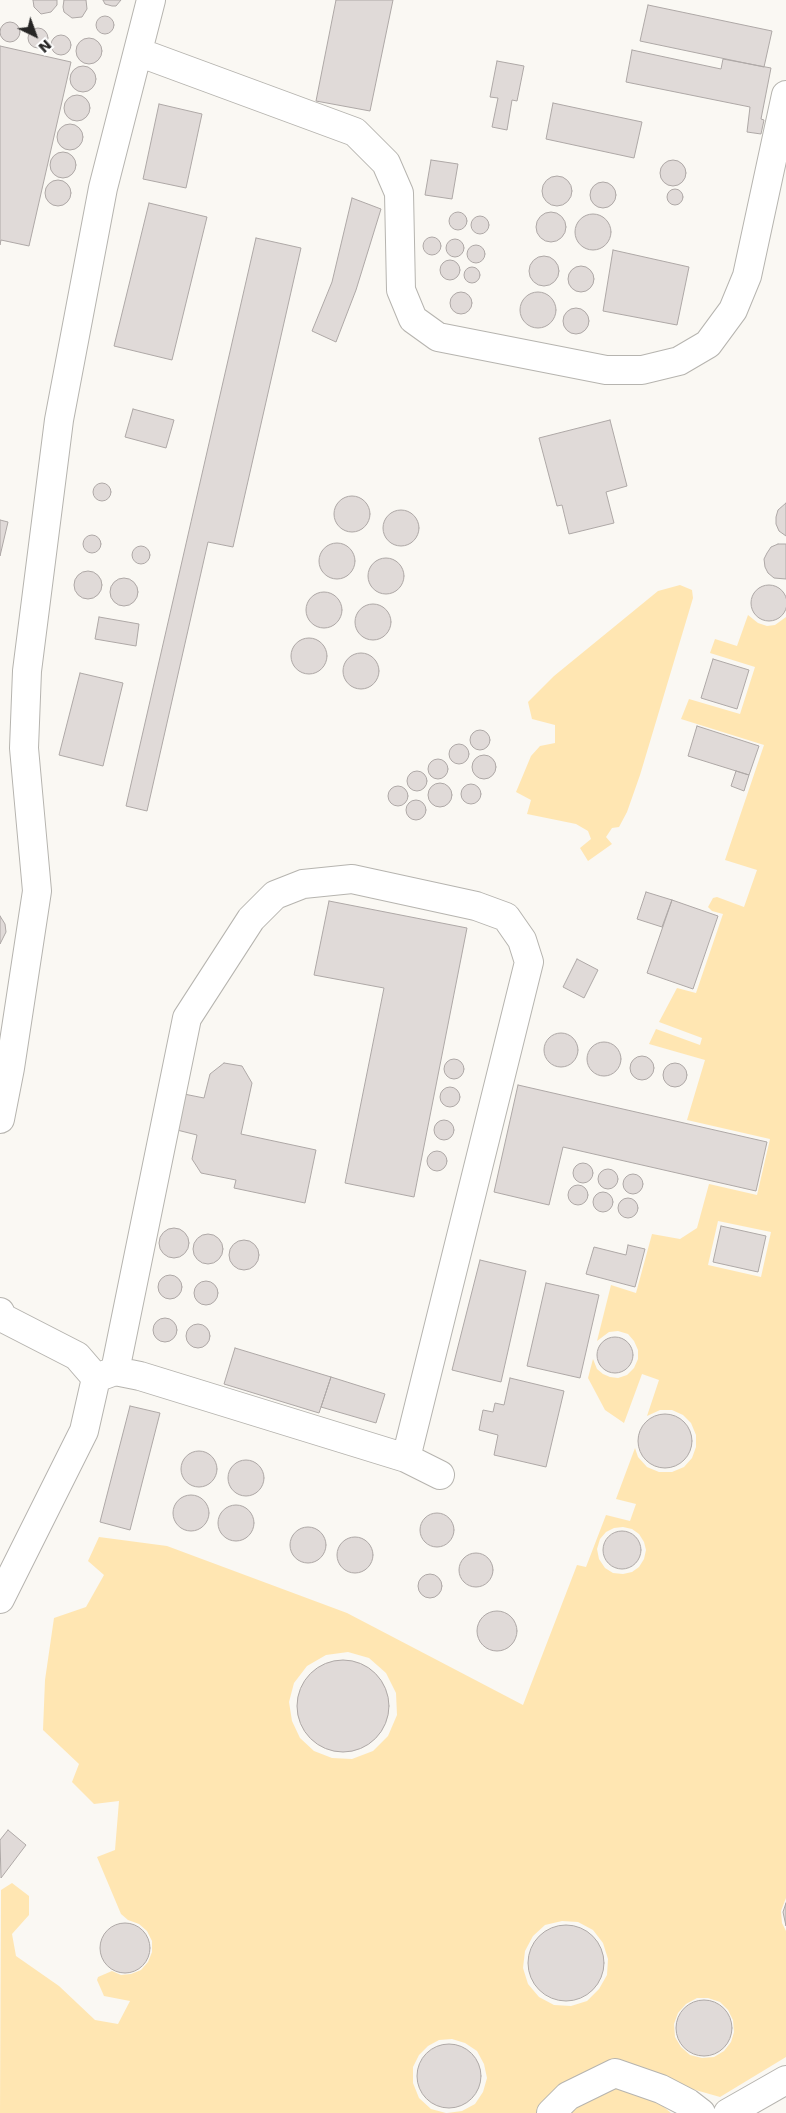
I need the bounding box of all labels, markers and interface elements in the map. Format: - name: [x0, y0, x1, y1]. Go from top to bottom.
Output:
- north arrow: [10, 10, 60, 60]
- text: N: [35, 36, 55, 56]

